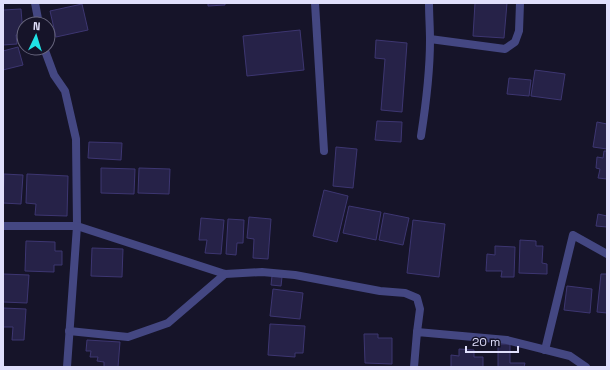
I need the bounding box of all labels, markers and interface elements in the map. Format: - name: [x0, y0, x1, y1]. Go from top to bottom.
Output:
- north arrow: [16, 16, 56, 56]
- text: N: [33, 19, 41, 33]
- scale bar: [466, 328, 518, 354]
- text: 20 m: [472, 334, 500, 350]

